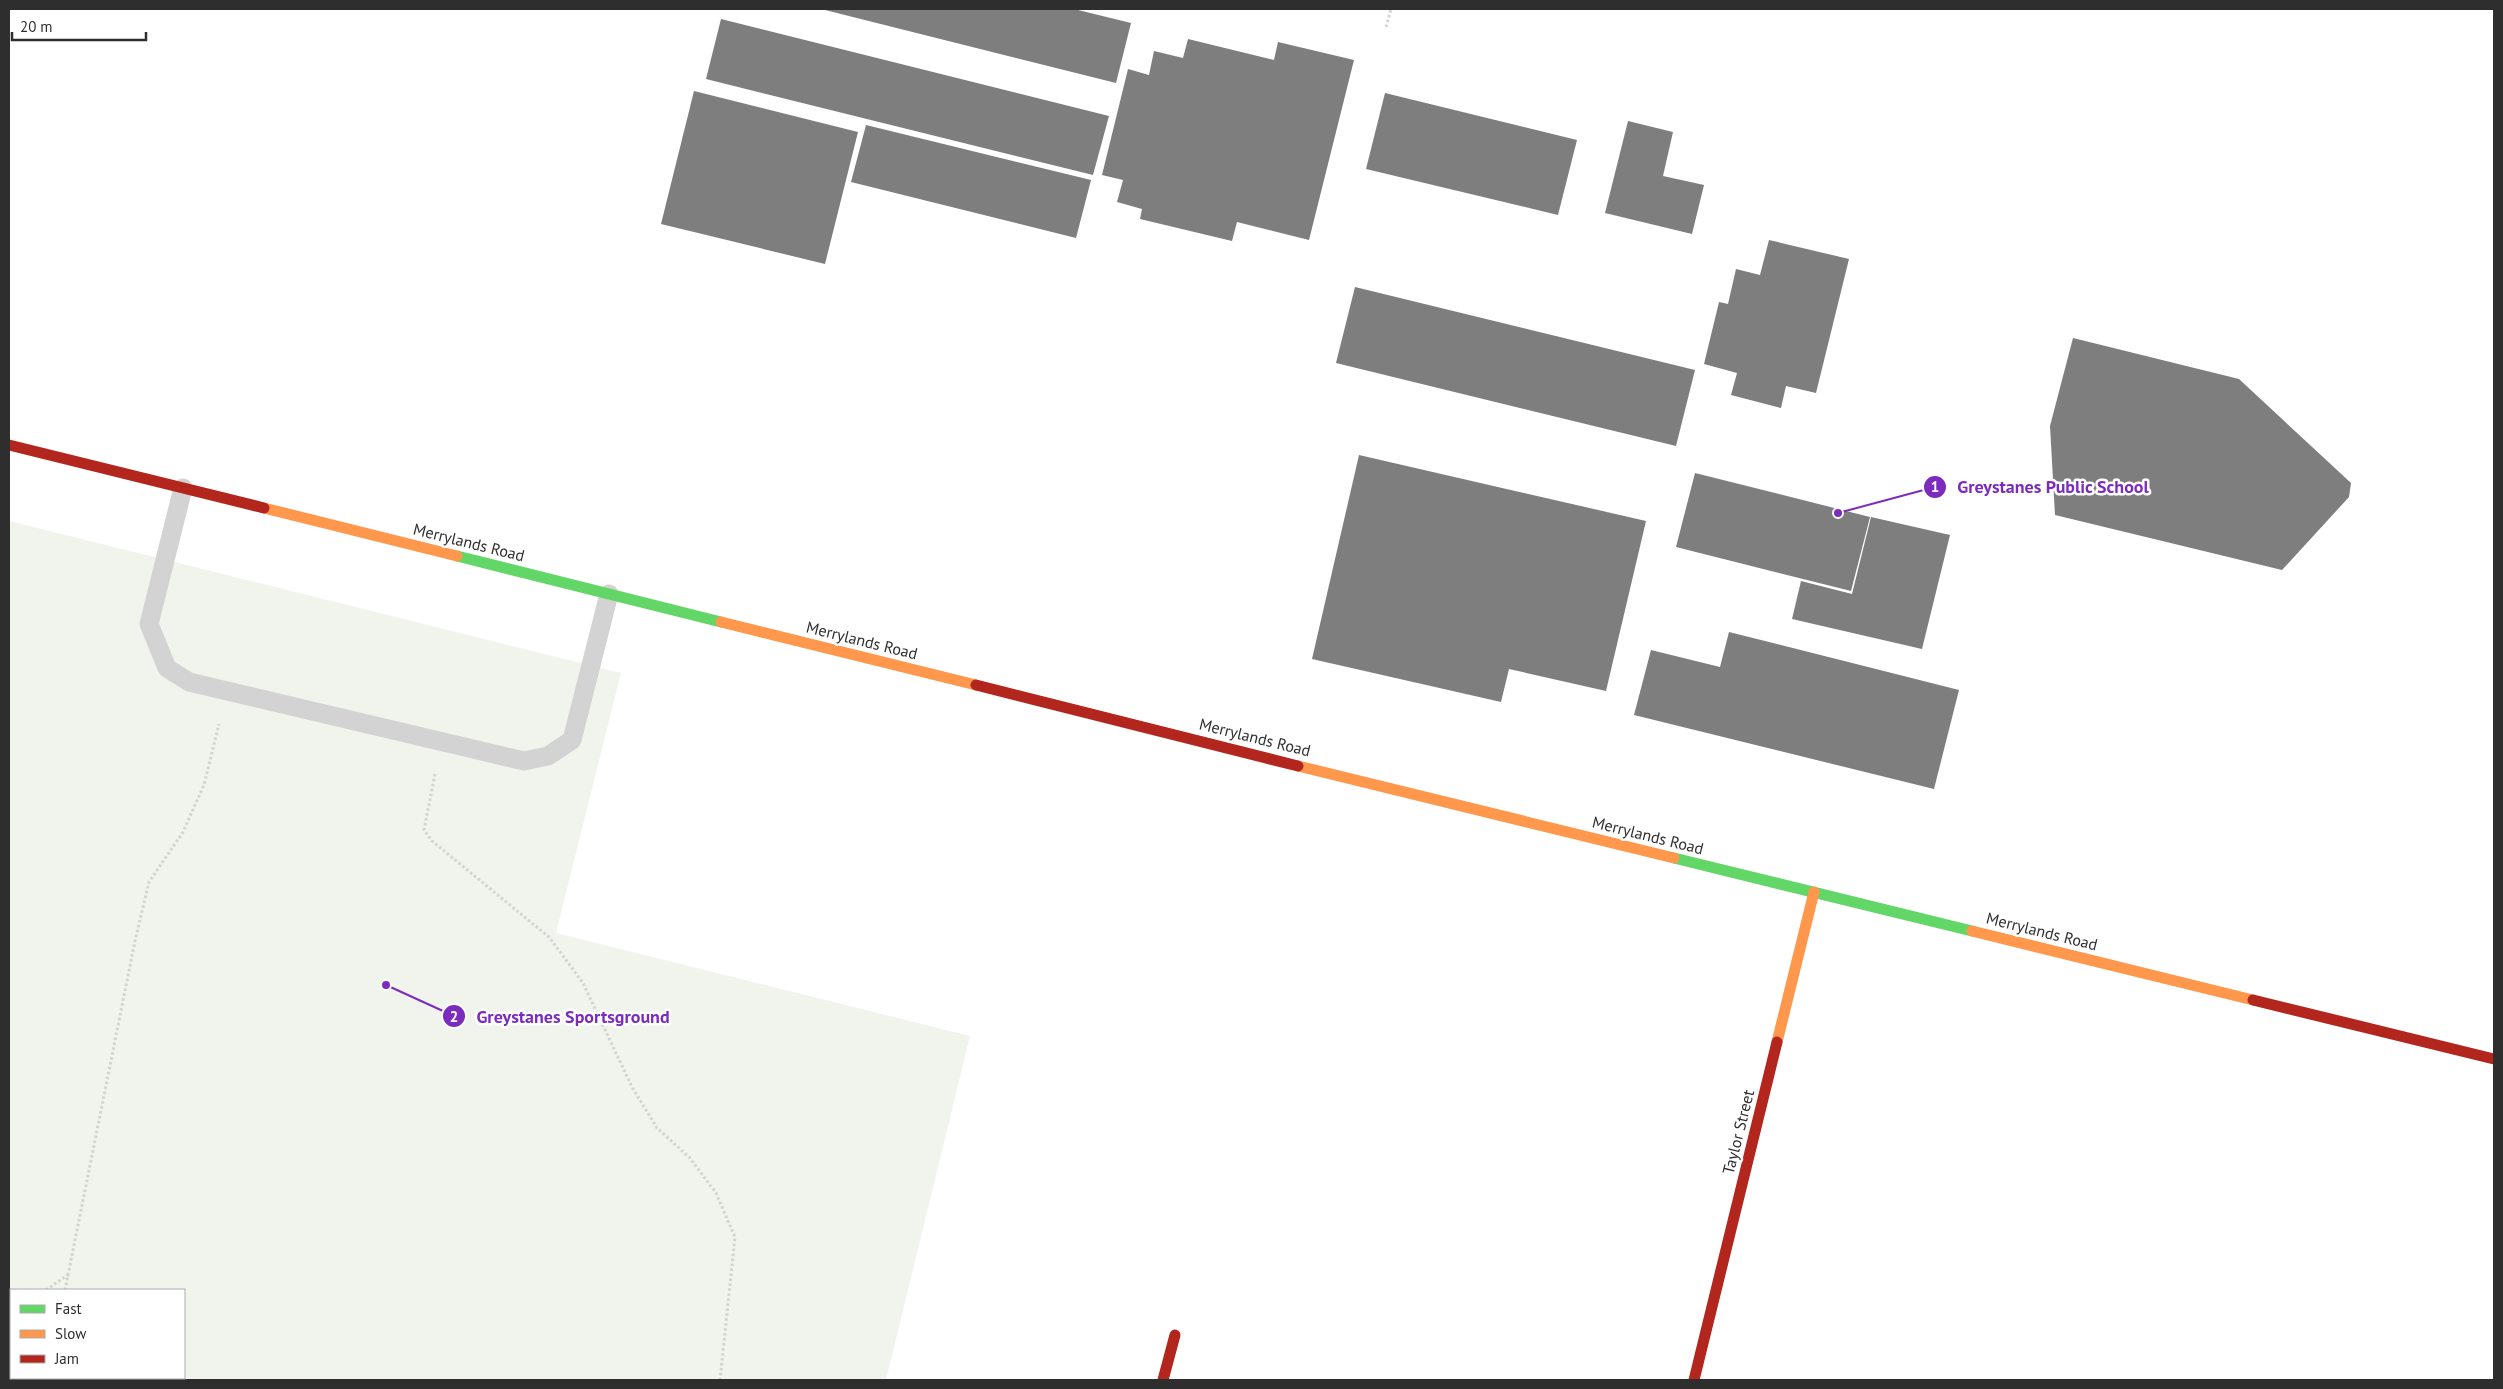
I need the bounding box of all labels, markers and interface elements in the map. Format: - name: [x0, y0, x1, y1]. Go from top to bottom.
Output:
- scale bar: [12, 10, 146, 42]
- text: 20 m: [20, 17, 53, 36]
- callout: Greystanes Public School: [1922, 471, 2159, 504]
- text: Greystanes Public School: [1957, 475, 2150, 498]
- text: 1: [1931, 477, 1939, 496]
- street label: Merrylands Road: [411, 519, 527, 565]
- street label: Merrylands Road: [804, 617, 920, 663]
- street label: Merrylands Road: [1197, 714, 1313, 760]
- street label: Merrylands Road: [1590, 812, 1706, 858]
- street label: Merrylands Road: [1984, 908, 2100, 954]
- callout: Greystanes Sportsground: [441, 1000, 679, 1033]
- text: Greystanes Sportsground: [476, 1005, 670, 1028]
- text: 2: [450, 1007, 458, 1026]
- street label: Taylor Street: [1718, 1087, 1758, 1176]
- legend: [10, 1289, 185, 1379]
- text: Fast: [55, 1299, 82, 1318]
- text: Slow: [55, 1324, 86, 1343]
- text: Jam: [54, 1349, 79, 1368]

